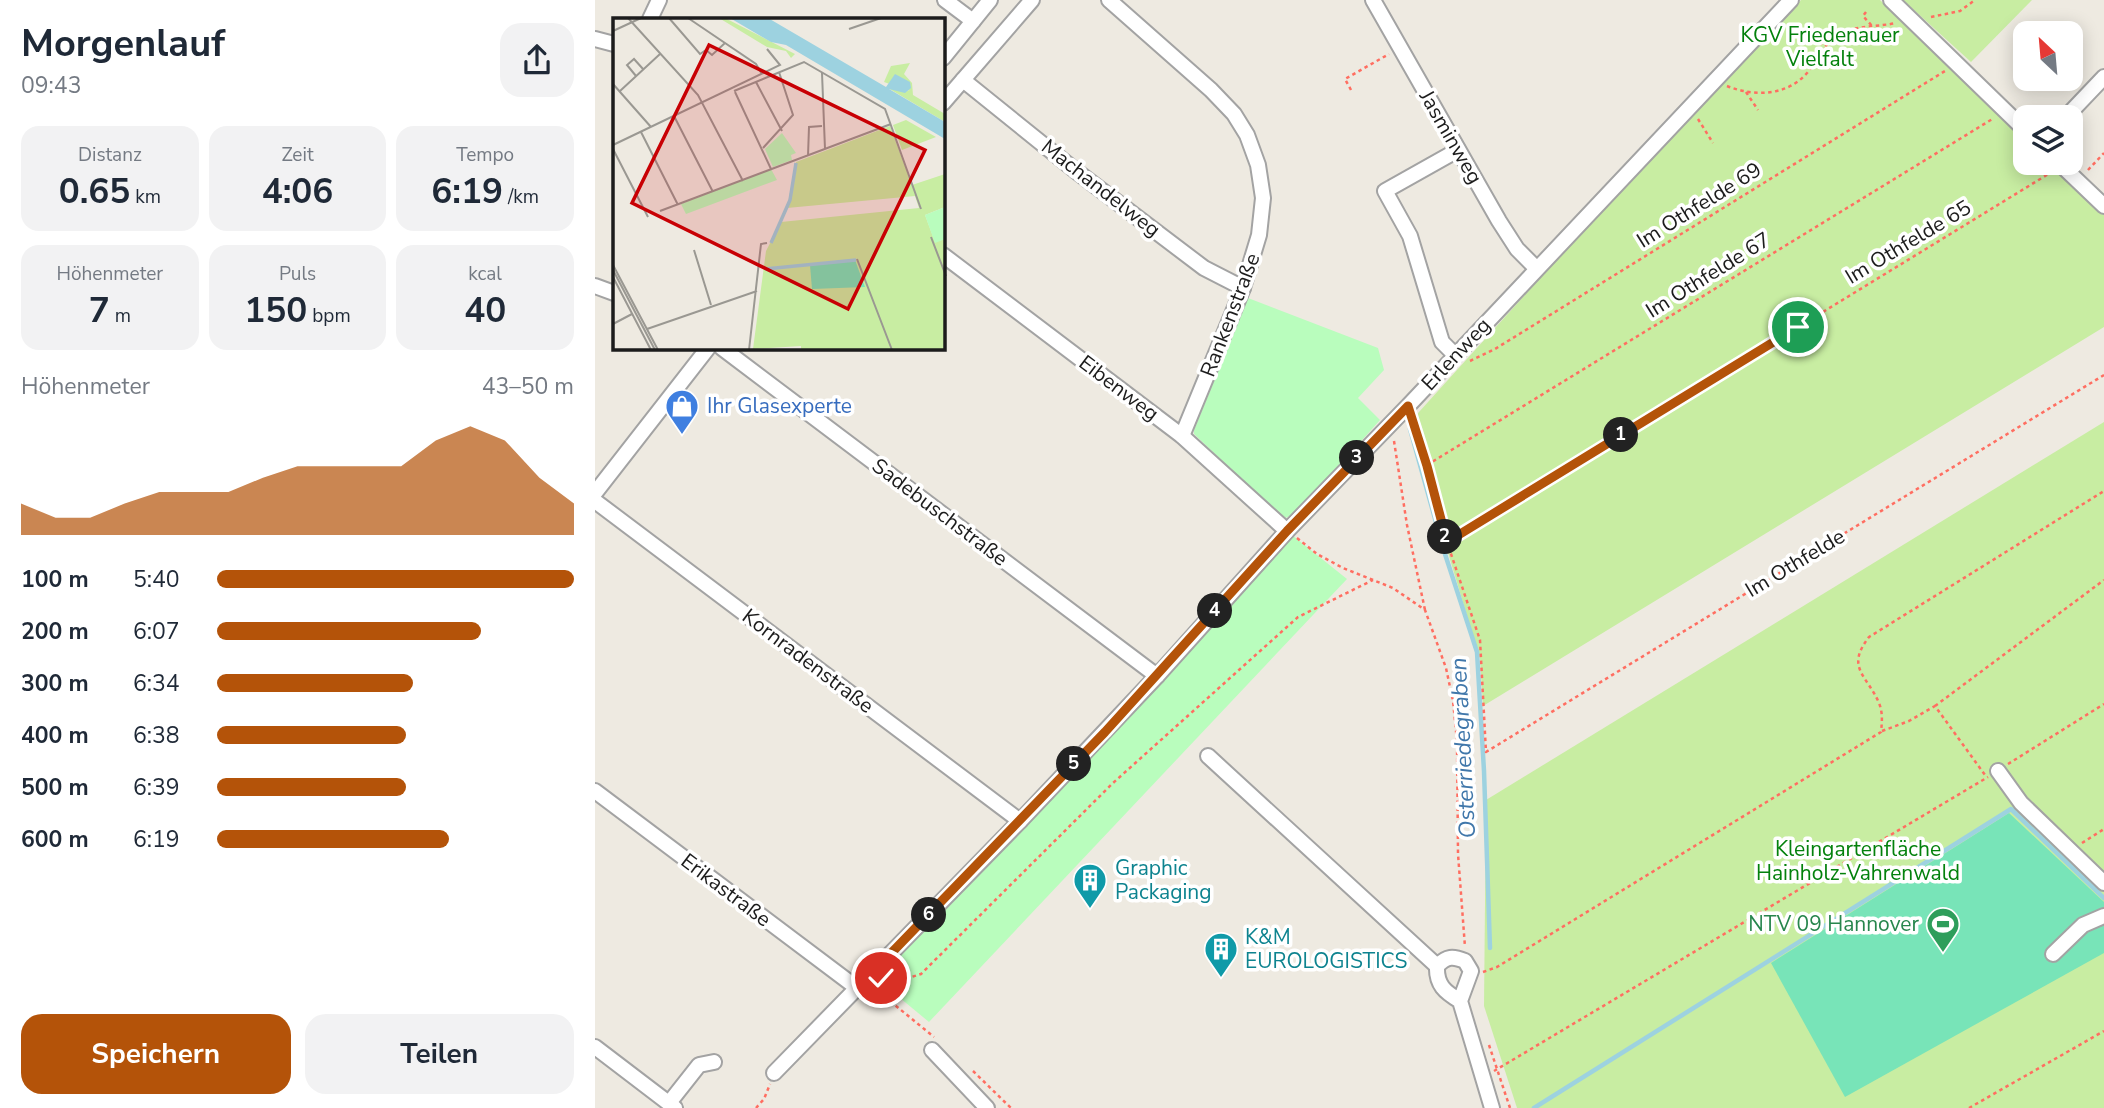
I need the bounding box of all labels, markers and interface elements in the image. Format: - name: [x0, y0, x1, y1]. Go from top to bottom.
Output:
- text: Morgenlauf: [21, 18, 225, 69]
- inset map: [613, 18, 945, 350]
- park label: KGV Friedenauer Vielfalt: [1740, 21, 1900, 73]
- north arrow: [2013, 21, 2083, 91]
- map controls: [2013, 21, 2083, 175]
- button: share: [500, 23, 574, 97]
- text: 09:43: [21, 70, 81, 101]
- street label: Jasminweg: [1412, 84, 1489, 189]
- button: layers: [2013, 105, 2083, 175]
- street label: Machandelweg: [1036, 133, 1166, 243]
- text: Distanz: [78, 142, 142, 168]
- text: Zeit: [281, 142, 314, 168]
- text: Tempo: [456, 142, 514, 168]
- street label: Im Othfelde 69: [1631, 155, 1767, 255]
- text: 0.65: [59, 168, 130, 215]
- text: 4:06: [262, 168, 333, 215]
- text: 6:19: [431, 168, 503, 215]
- text: km: [130, 184, 161, 210]
- text: /km: [503, 184, 539, 210]
- street label: Im Othfelde 65: [1840, 193, 1976, 291]
- street label: Im Othfelde 67: [1640, 225, 1776, 325]
- street label: Rankenstraße: [1194, 249, 1266, 381]
- text: Höhenmeter: [57, 261, 163, 287]
- text: Puls: [279, 261, 316, 287]
- text: kcal: [468, 261, 502, 287]
- text: 7: [89, 287, 110, 334]
- text: 150: [244, 287, 307, 334]
- text: 40: [464, 287, 506, 334]
- pin: [1768, 297, 1828, 357]
- text: m: [110, 303, 131, 329]
- text: bpm: [307, 303, 351, 329]
- icon: arrive: [1779, 308, 1817, 346]
- street label: Erlenweg: [1415, 312, 1497, 396]
- street label: Eibenweg: [1073, 349, 1165, 427]
- text: Höhenmeter: [21, 371, 150, 402]
- text: 43–50 m: [482, 371, 574, 402]
- shop icon: Ihr Glasexperte: [663, 387, 701, 436]
- place label: Ihr Glasexperte: [707, 392, 852, 420]
- pin: 1: [1604, 418, 1639, 452]
- text: 1: [1615, 421, 1626, 447]
- pin: 3: [1339, 440, 1375, 476]
- text: 3: [1351, 444, 1362, 470]
- street label: Sadebuschstraße: [866, 452, 1014, 572]
- pin: 2: [1427, 520, 1463, 554]
- street label: Im Othfelde: [1740, 522, 1850, 604]
- text: 2: [1439, 523, 1450, 549]
- text: 100 m: [21, 564, 89, 595]
- text: 5:40: [133, 564, 180, 595]
- pin: 4: [1197, 594, 1233, 628]
- text: 4: [1209, 597, 1220, 623]
- street label: Kornradenstraße: [737, 602, 879, 720]
- text: 200 m: [21, 616, 89, 647]
- text: 6:07: [133, 616, 180, 647]
- water label: Osterriedegraben: [1443, 657, 1483, 839]
- text: 300 m: [21, 668, 89, 699]
- text: 6:34: [133, 668, 180, 699]
- text: 400 m: [21, 720, 89, 751]
- text: 6:38: [133, 720, 180, 751]
- pin: 5: [1057, 746, 1091, 782]
- text: 5: [1068, 750, 1079, 776]
- text: 500 m: [21, 772, 89, 803]
- text: 6:39: [133, 772, 180, 803]
- text: 600 m: [21, 824, 89, 855]
- text: 6:19: [133, 824, 180, 855]
- park label: Kleingartenfläche Hainholz-Vahrenwald: [1756, 835, 1960, 887]
- street label: Erikastraße: [675, 847, 777, 933]
- place label: Graphic Packaging: [1115, 854, 1212, 906]
- building icon: Graphic Packaging: [1071, 861, 1109, 910]
- pin: 6: [911, 898, 947, 932]
- text: 6: [923, 901, 934, 927]
- sports icon: NTV 09 Hannover: [1924, 905, 1962, 954]
- place label: NTV 09 Hannover: [1748, 910, 1919, 938]
- place label: K&M EUROLOGISTICS: [1245, 923, 1407, 975]
- building icon: K&M EUROLOGISTICS: [1202, 930, 1240, 979]
- pin: [851, 948, 911, 1008]
- icon: check: [862, 959, 900, 997]
- button: Speichern: [21, 1014, 291, 1094]
- button: Teilen: [305, 1014, 574, 1094]

